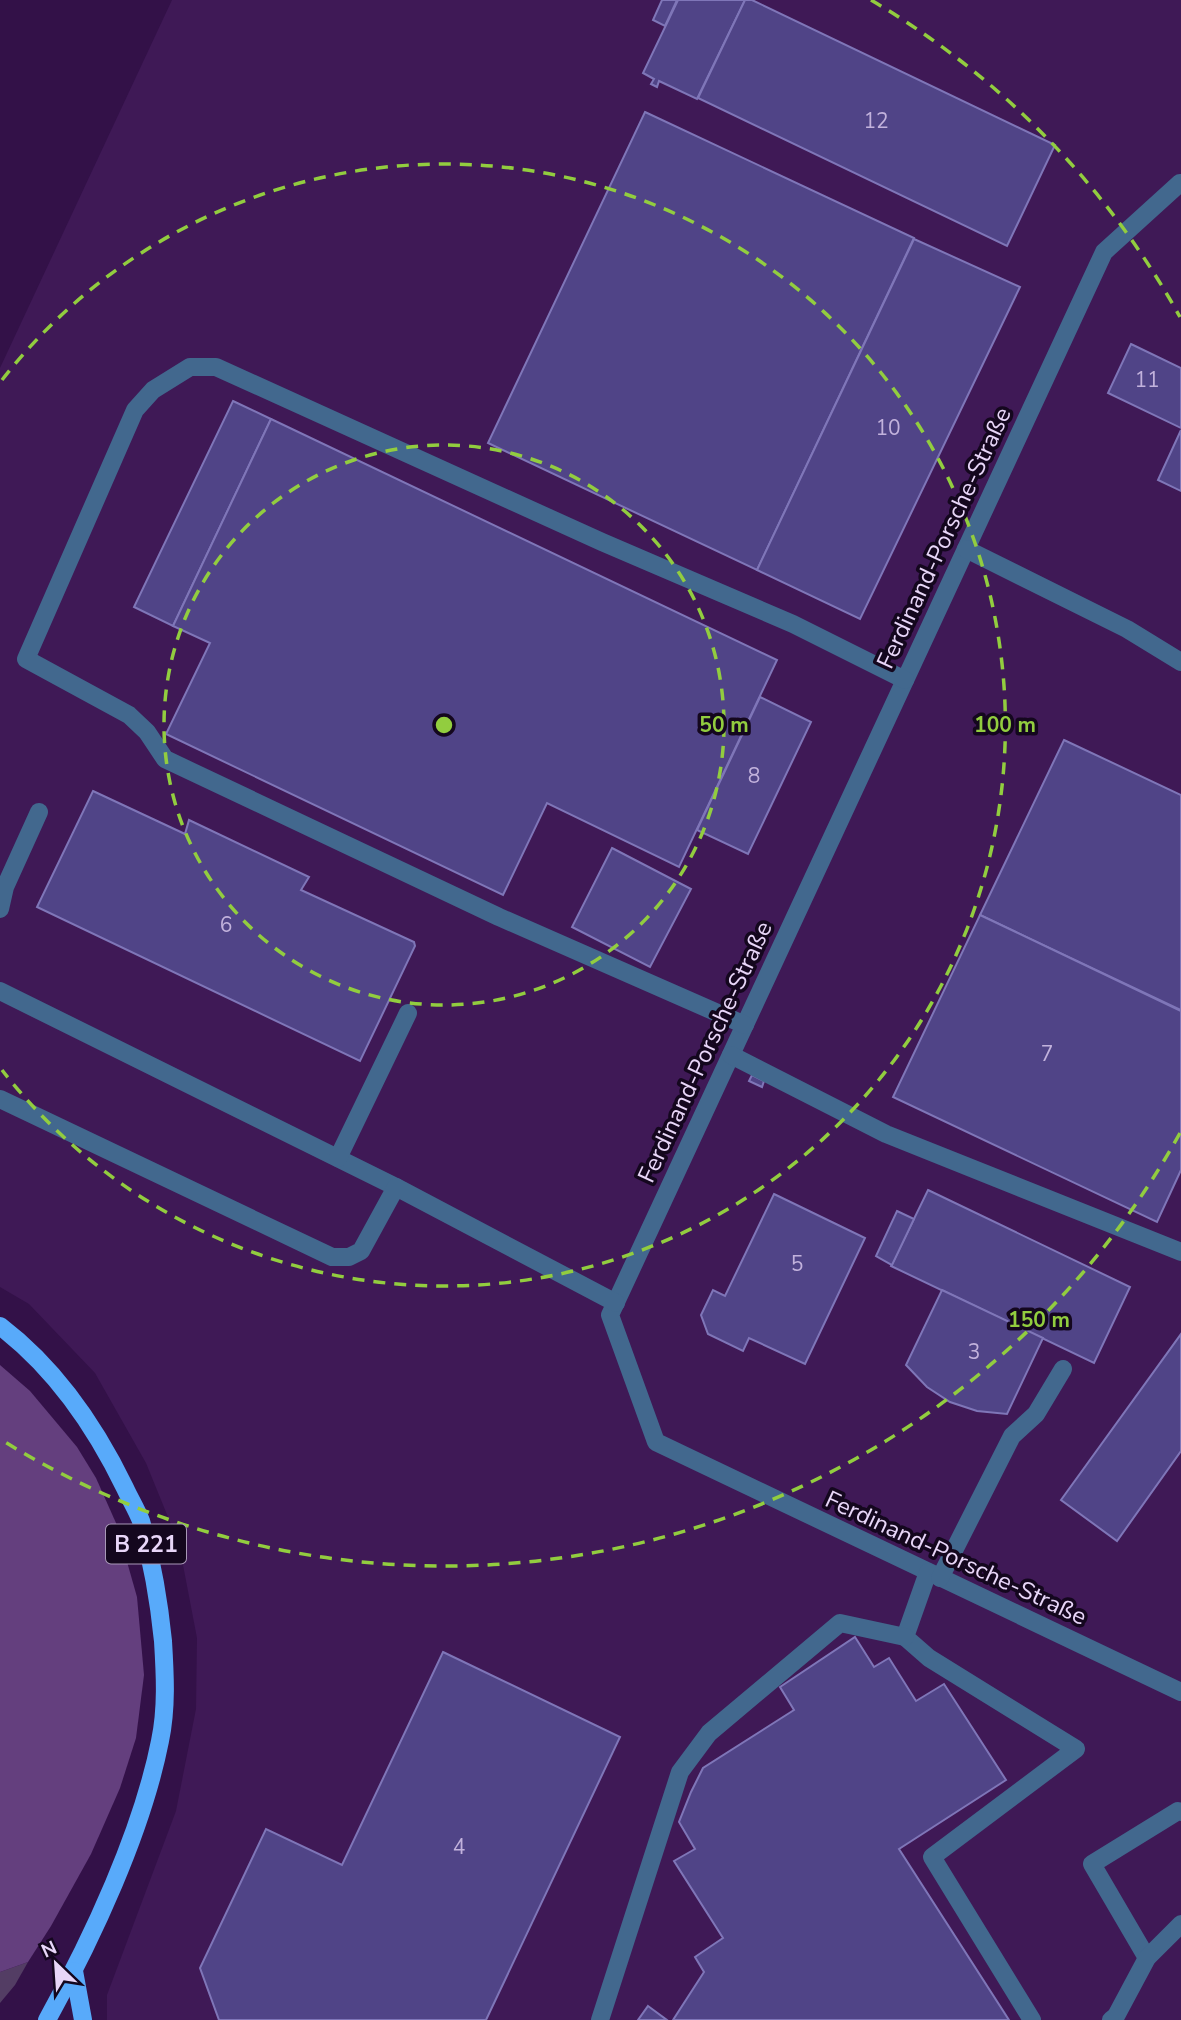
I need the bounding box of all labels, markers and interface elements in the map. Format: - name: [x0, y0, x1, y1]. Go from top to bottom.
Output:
- house number: 12: [863, 107, 889, 135]
- house number: 11: [1134, 366, 1160, 394]
- street label: Ferdinand-Porsche-Straße: [869, 402, 1019, 674]
- house number: 10: [875, 414, 901, 442]
- text: 50 m: [699, 711, 749, 739]
- text: 100 m: [974, 711, 1036, 739]
- centre of rings: [432, 713, 456, 737]
- house number: 8: [748, 762, 760, 790]
- house number: 6: [220, 911, 232, 939]
- street label: Ferdinand-Porsche-Straße: [630, 916, 780, 1188]
- house number: 7: [1041, 1040, 1053, 1068]
- house number: 5: [791, 1250, 803, 1278]
- text: 150 m: [1008, 1306, 1070, 1334]
- house number: 3: [968, 1338, 980, 1366]
- street label: Ferdinand-Porsche-Straße: [820, 1483, 1092, 1633]
- road number: B 221: [106, 1525, 186, 1564]
- house number: 4: [453, 1833, 465, 1861]
- north arrow: [21, 1929, 91, 1999]
- text: N: [37, 1935, 61, 1964]

